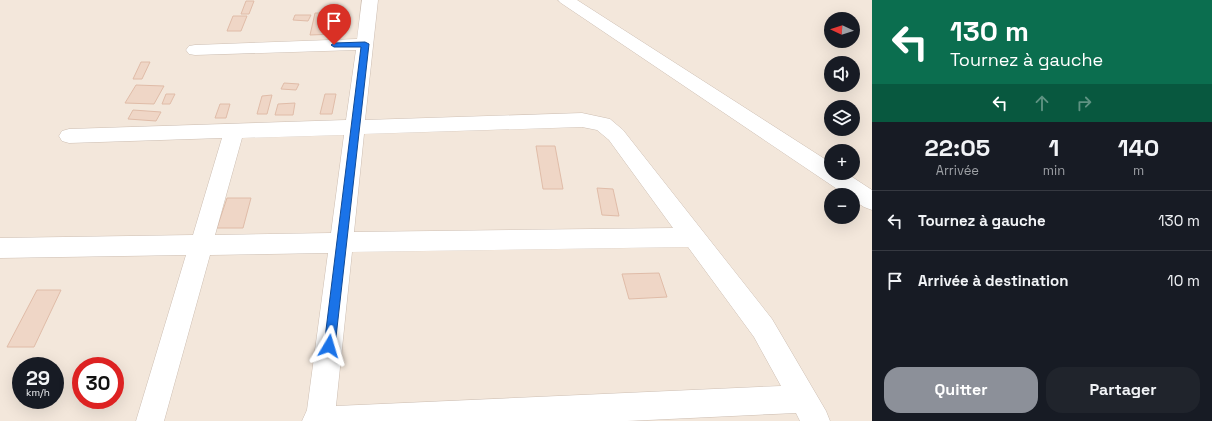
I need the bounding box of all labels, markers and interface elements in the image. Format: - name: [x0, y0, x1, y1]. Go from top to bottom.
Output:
- pin: [317, 4, 351, 45]
- icon: arrive: [323, 10, 345, 32]
- north arrow: [824, 12, 860, 48]
- map controls: [824, 12, 860, 224]
- text: 130 m: [950, 13, 1029, 49]
- icon: left: [884, 16, 936, 68]
- text: Tournez à gauche: [950, 48, 1103, 71]
- button: sound: [824, 56, 860, 92]
- icon: left: [989, 92, 1011, 114]
- icon: ahead: [1031, 92, 1053, 114]
- icon: right: [1073, 92, 1095, 114]
- button: layers: [824, 100, 860, 136]
- text: 22:05: [925, 132, 990, 163]
- text: 1: [1049, 132, 1059, 163]
- text: 140: [1118, 132, 1159, 163]
- button: +: [824, 144, 860, 180]
- text: Arrivée: [936, 162, 979, 179]
- text: min: [1043, 162, 1065, 179]
- text: m: [1133, 162, 1144, 179]
- button: −: [824, 188, 860, 224]
- icon: left: [884, 210, 906, 232]
- text: Tournez à gauche: [918, 211, 1046, 230]
- text: 130 m: [1158, 211, 1200, 230]
- icon: arrive: [884, 270, 906, 292]
- text: Arrivée à destination: [918, 271, 1068, 290]
- text: 10 m: [1167, 271, 1200, 290]
- position arrow: [308, 325, 350, 367]
- speed limit sign: 30: [72, 357, 124, 409]
- text: 29: [26, 365, 50, 391]
- button: Quitter: [884, 367, 1038, 413]
- button: Partager: [1046, 367, 1200, 413]
- text: km/h: [26, 386, 50, 399]

